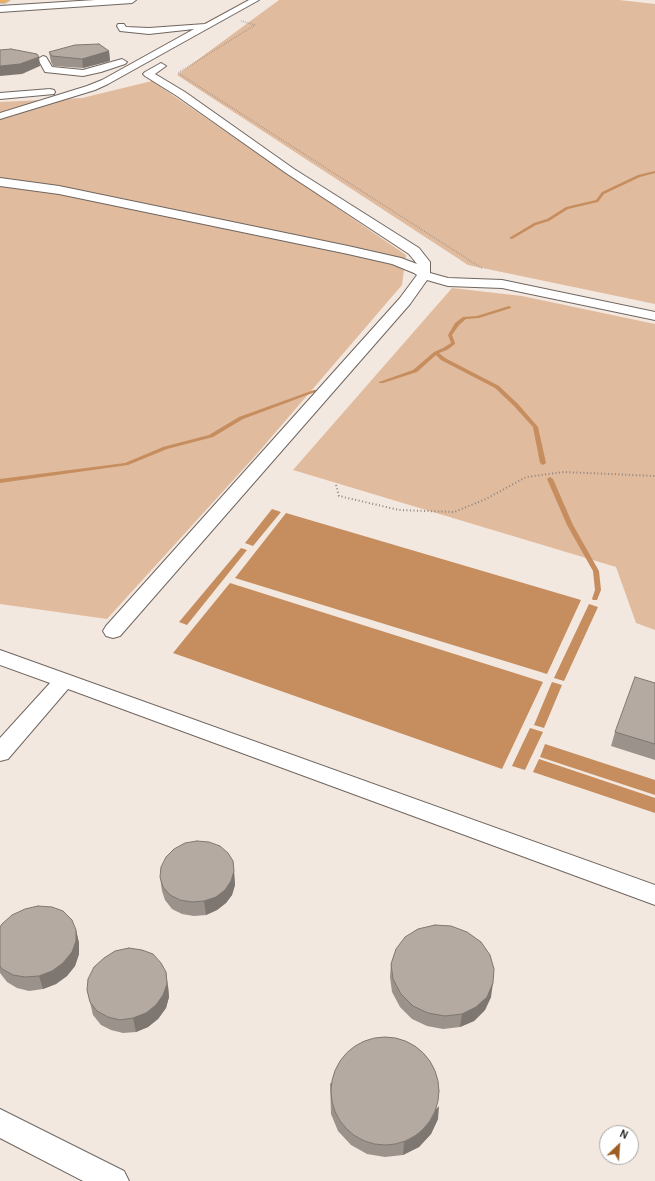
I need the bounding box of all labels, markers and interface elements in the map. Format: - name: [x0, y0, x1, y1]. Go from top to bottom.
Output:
- north arrow: [599, 1125, 639, 1165]
- text: N: [618, 1127, 630, 1142]

